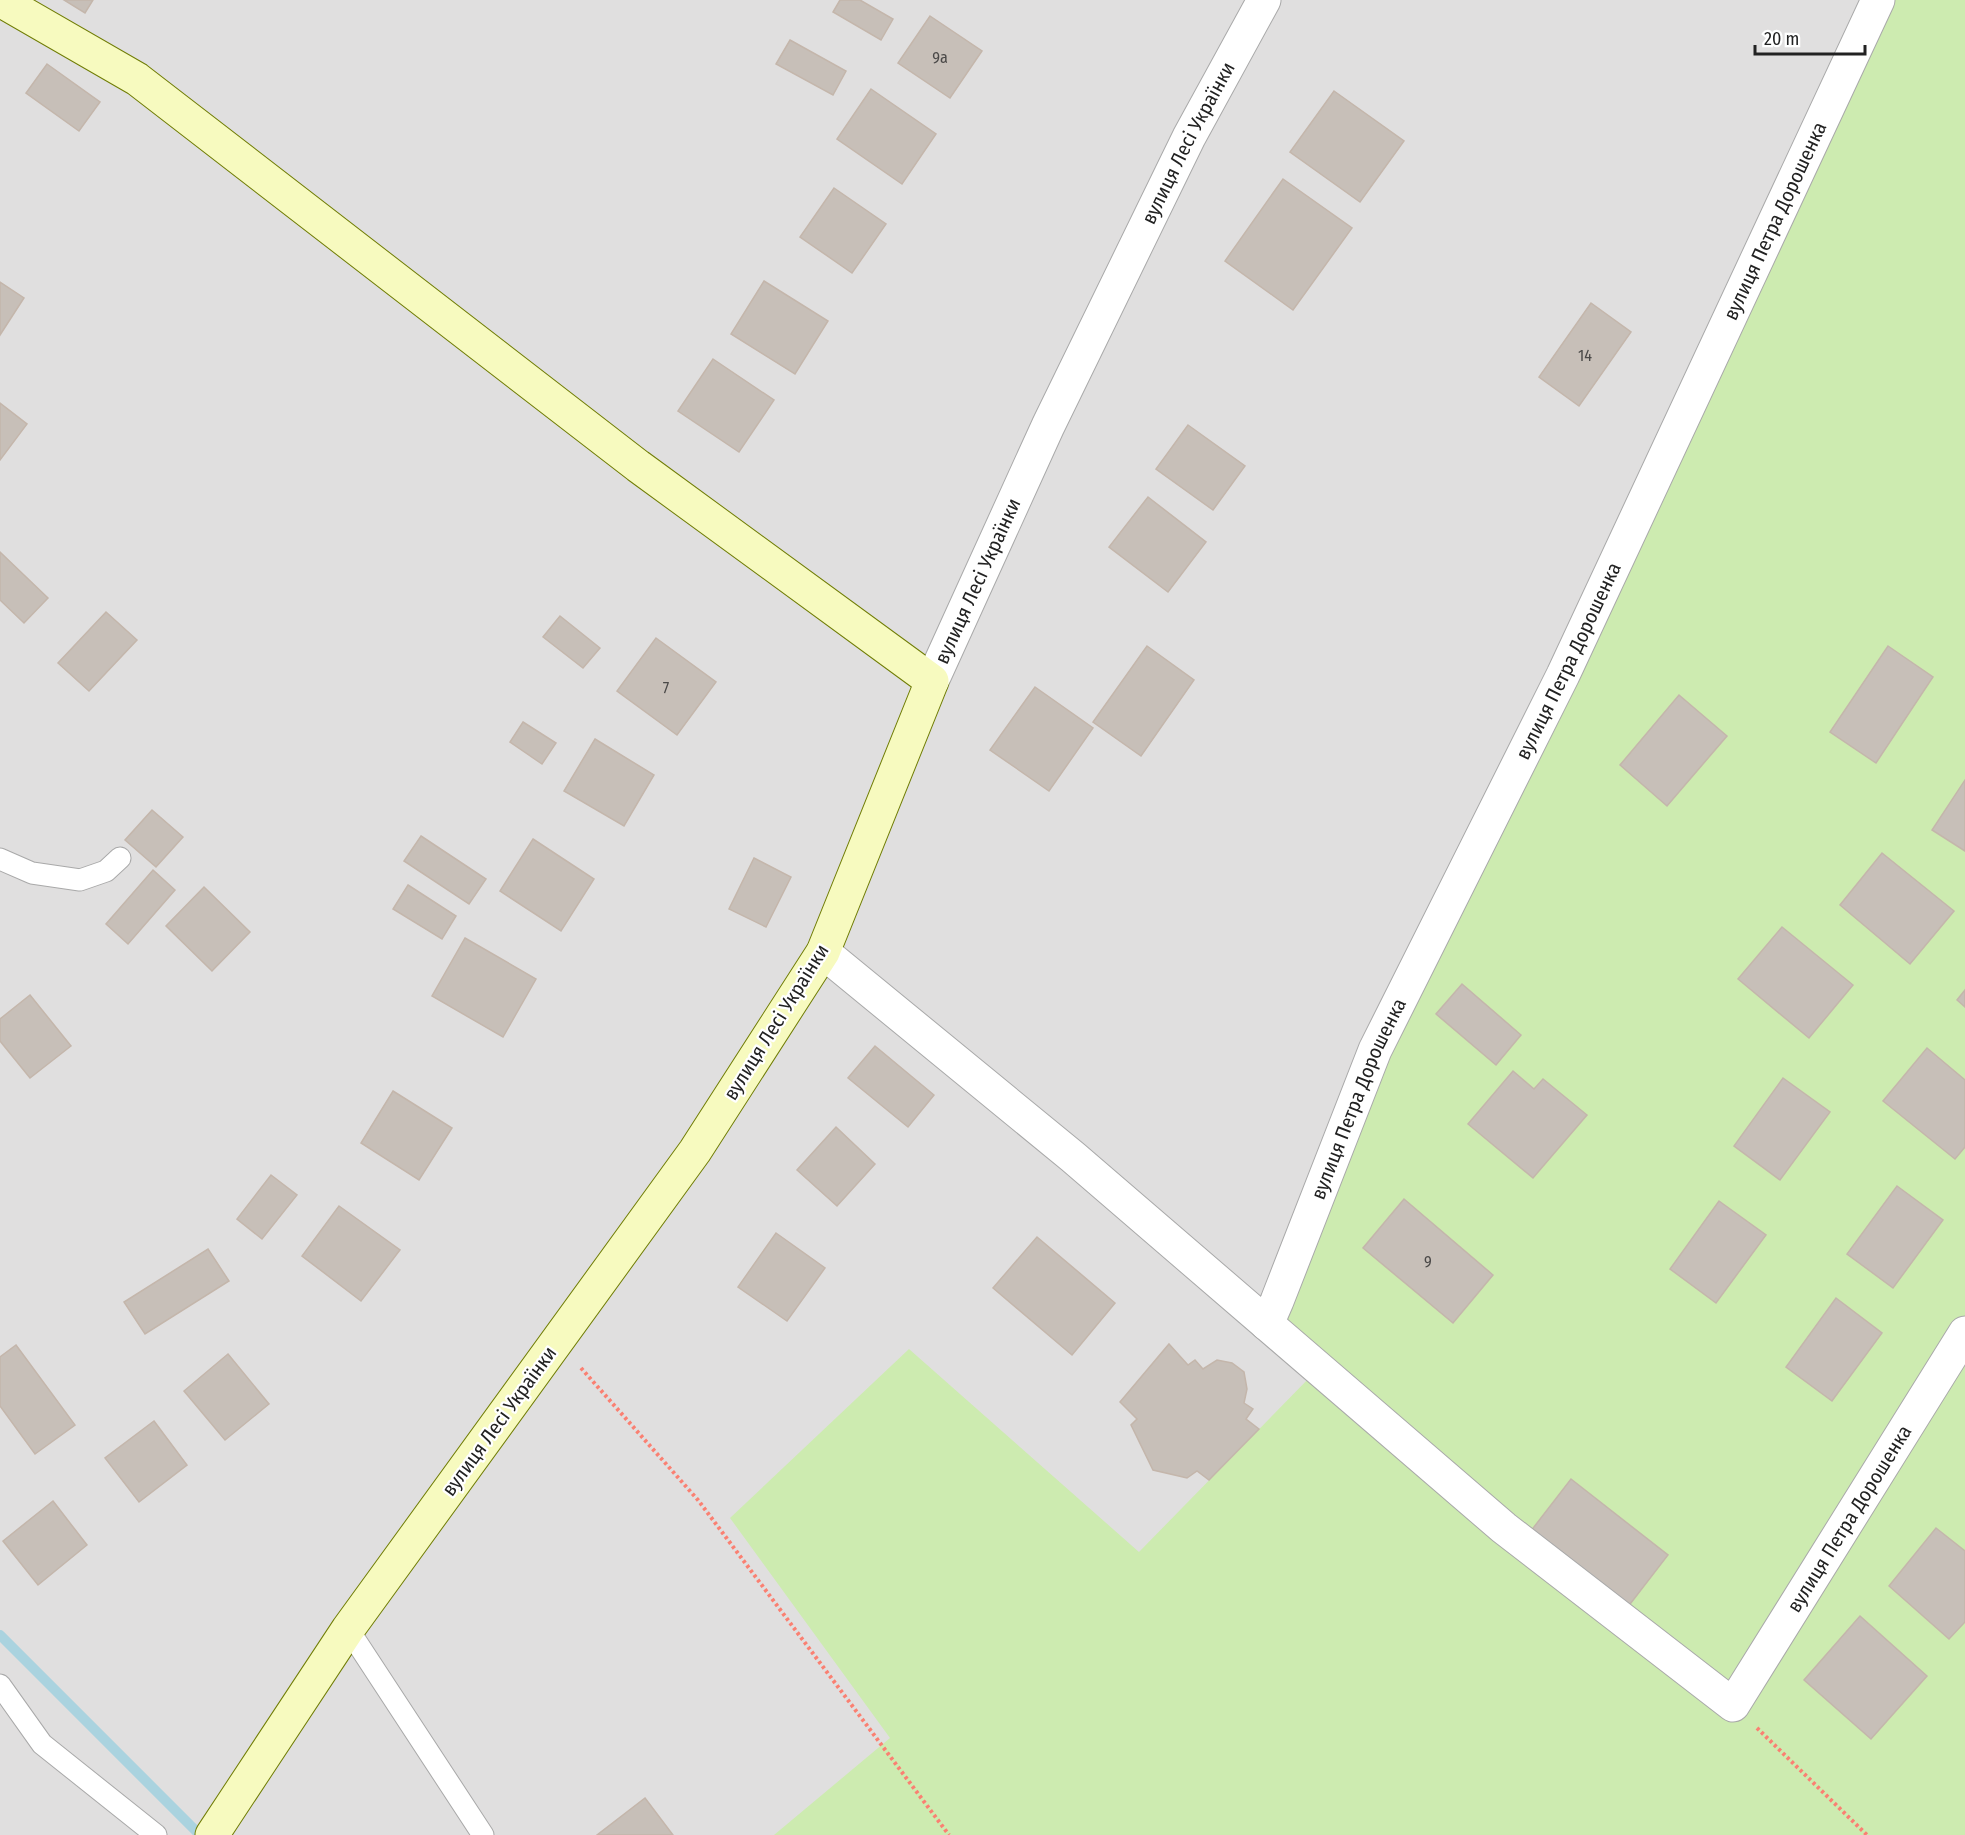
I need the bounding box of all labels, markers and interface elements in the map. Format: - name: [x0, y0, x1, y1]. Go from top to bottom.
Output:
- scale bar: [1755, 18, 1864, 56]
- text: 20 m: [1764, 28, 1799, 50]
- house number: 9а: [932, 48, 948, 67]
- street label: вулиця Лесі Українки: [1136, 58, 1240, 228]
- street label: вулиця Петра Дорошенка: [1718, 118, 1831, 324]
- house number: 14: [1578, 346, 1592, 365]
- street label: вулиця Лесі Українки: [929, 494, 1026, 667]
- street label: вулиця Петра Дорошенка: [1511, 559, 1626, 764]
- house number: 7: [663, 678, 670, 697]
- street label: вулиця Лесі Українки: [718, 940, 834, 1104]
- street label: вулиця Петра Дорошенка: [1306, 994, 1411, 1203]
- house number: 9: [1424, 1252, 1432, 1271]
- street label: вулиця Лесі Українки: [437, 1341, 561, 1501]
- street label: вулиця Петра Дорошенка: [1782, 1421, 1917, 1617]

